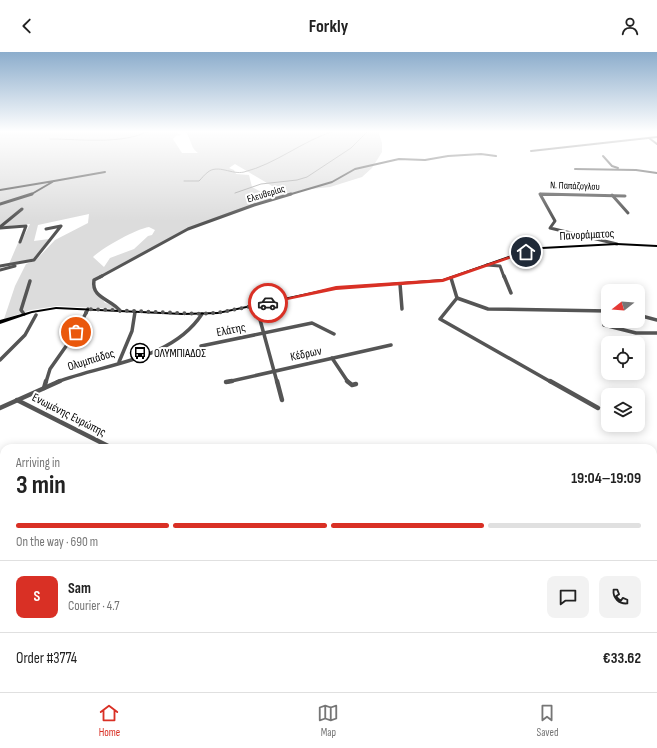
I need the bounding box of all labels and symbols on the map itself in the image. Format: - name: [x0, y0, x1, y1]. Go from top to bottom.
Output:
- street label: Ν. Παπάζογλου: [550, 179, 600, 193]
- street label: Ελευθερίας: [246, 183, 286, 205]
- street label: Πανοράματος: [559, 226, 615, 244]
- pin: [509, 235, 543, 269]
- courier: [248, 283, 288, 323]
- north arrow: [601, 284, 645, 328]
- pin: [59, 315, 93, 349]
- street label: Ελάτης: [215, 320, 247, 340]
- bus stop icon: ΟΛΥΜΠΙΑΔΟΣ: [129, 342, 151, 364]
- street label: Κέδρων: [289, 343, 323, 365]
- street label: Ολυμπιάδος: [66, 346, 117, 374]
- place label: ΟΛΥΜΠΙΑΔΟΣ: [154, 346, 206, 361]
- street label: Ενωμένης Ευρώπης: [30, 390, 109, 440]

